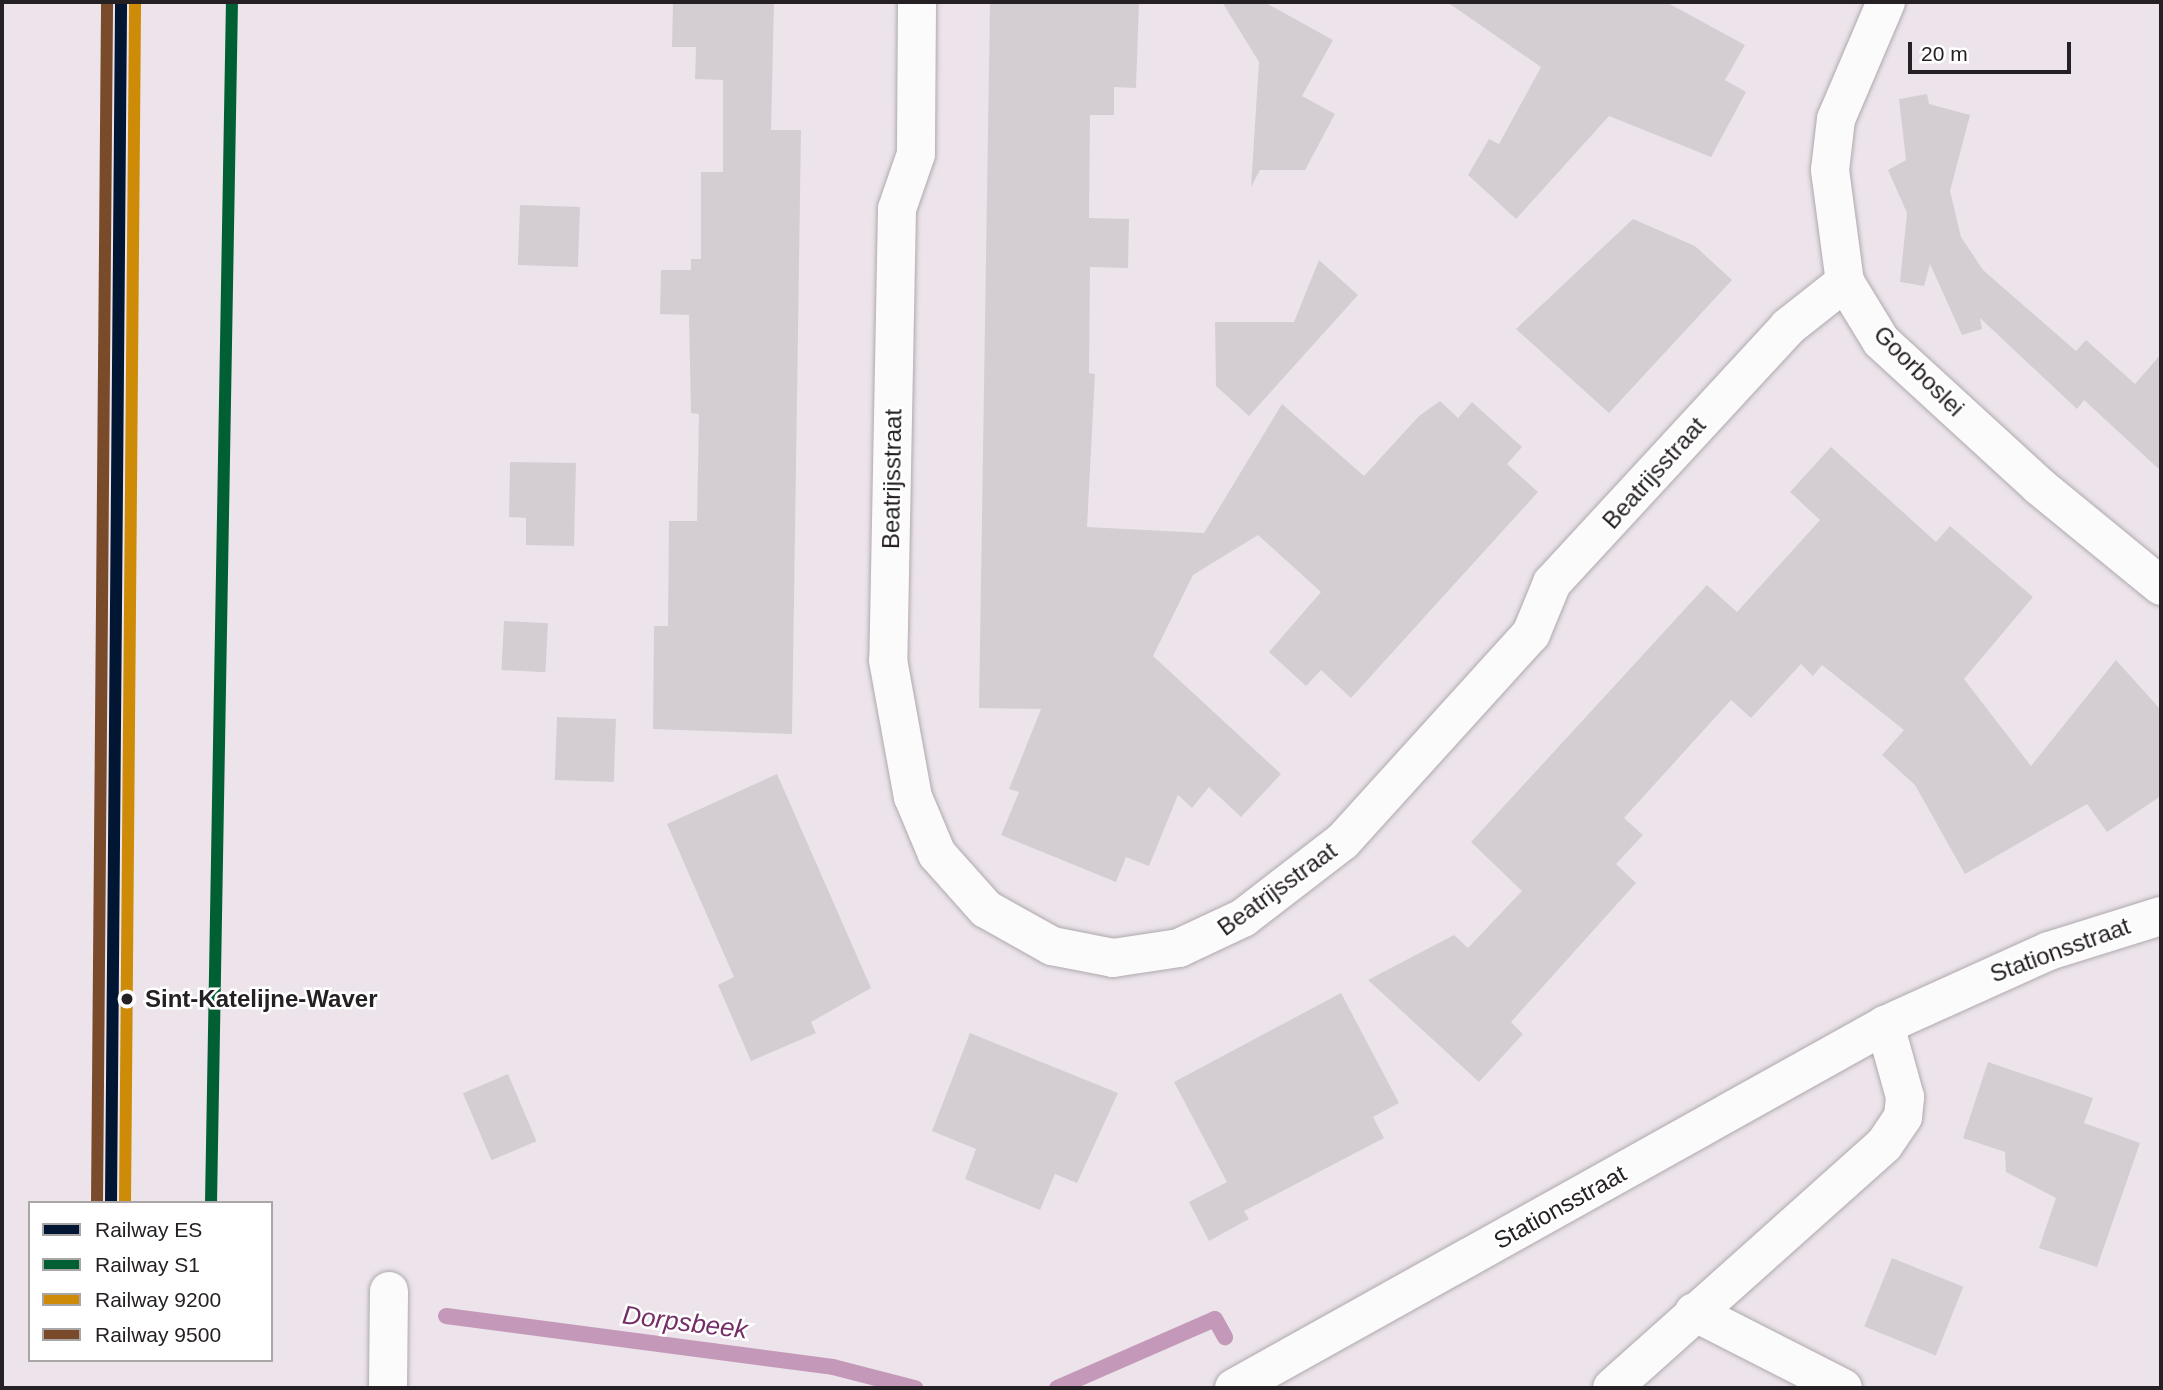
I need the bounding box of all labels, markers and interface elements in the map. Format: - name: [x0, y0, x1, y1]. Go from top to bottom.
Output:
- scale bar: [1911, 28, 2074, 72]
- text: 20 m: [1921, 42, 1968, 65]
- street label: Goorboslei: [1868, 320, 1970, 422]
- street label: Beatrijsstraat: [876, 409, 908, 549]
- street label: Beatrijsstraat: [1596, 411, 1712, 535]
- street label: Beatrijsstraat: [1212, 836, 1342, 942]
- street label: Stationsstraat: [1986, 911, 2134, 989]
- place label: Sint-Katelijne-Waver: [145, 985, 377, 1013]
- marker: Sint-Katelijne-Waver: [115, 987, 139, 1011]
- street label: Stationsstraat: [1489, 1159, 1631, 1255]
- legend: [28, 1201, 273, 1362]
- text: Railway ES: [95, 1218, 202, 1241]
- text: Railway S1: [95, 1253, 200, 1276]
- text: Railway 9200: [95, 1288, 221, 1311]
- water label: Dorpsbeek: [621, 1300, 749, 1346]
- text: Railway 9500: [95, 1323, 221, 1346]

